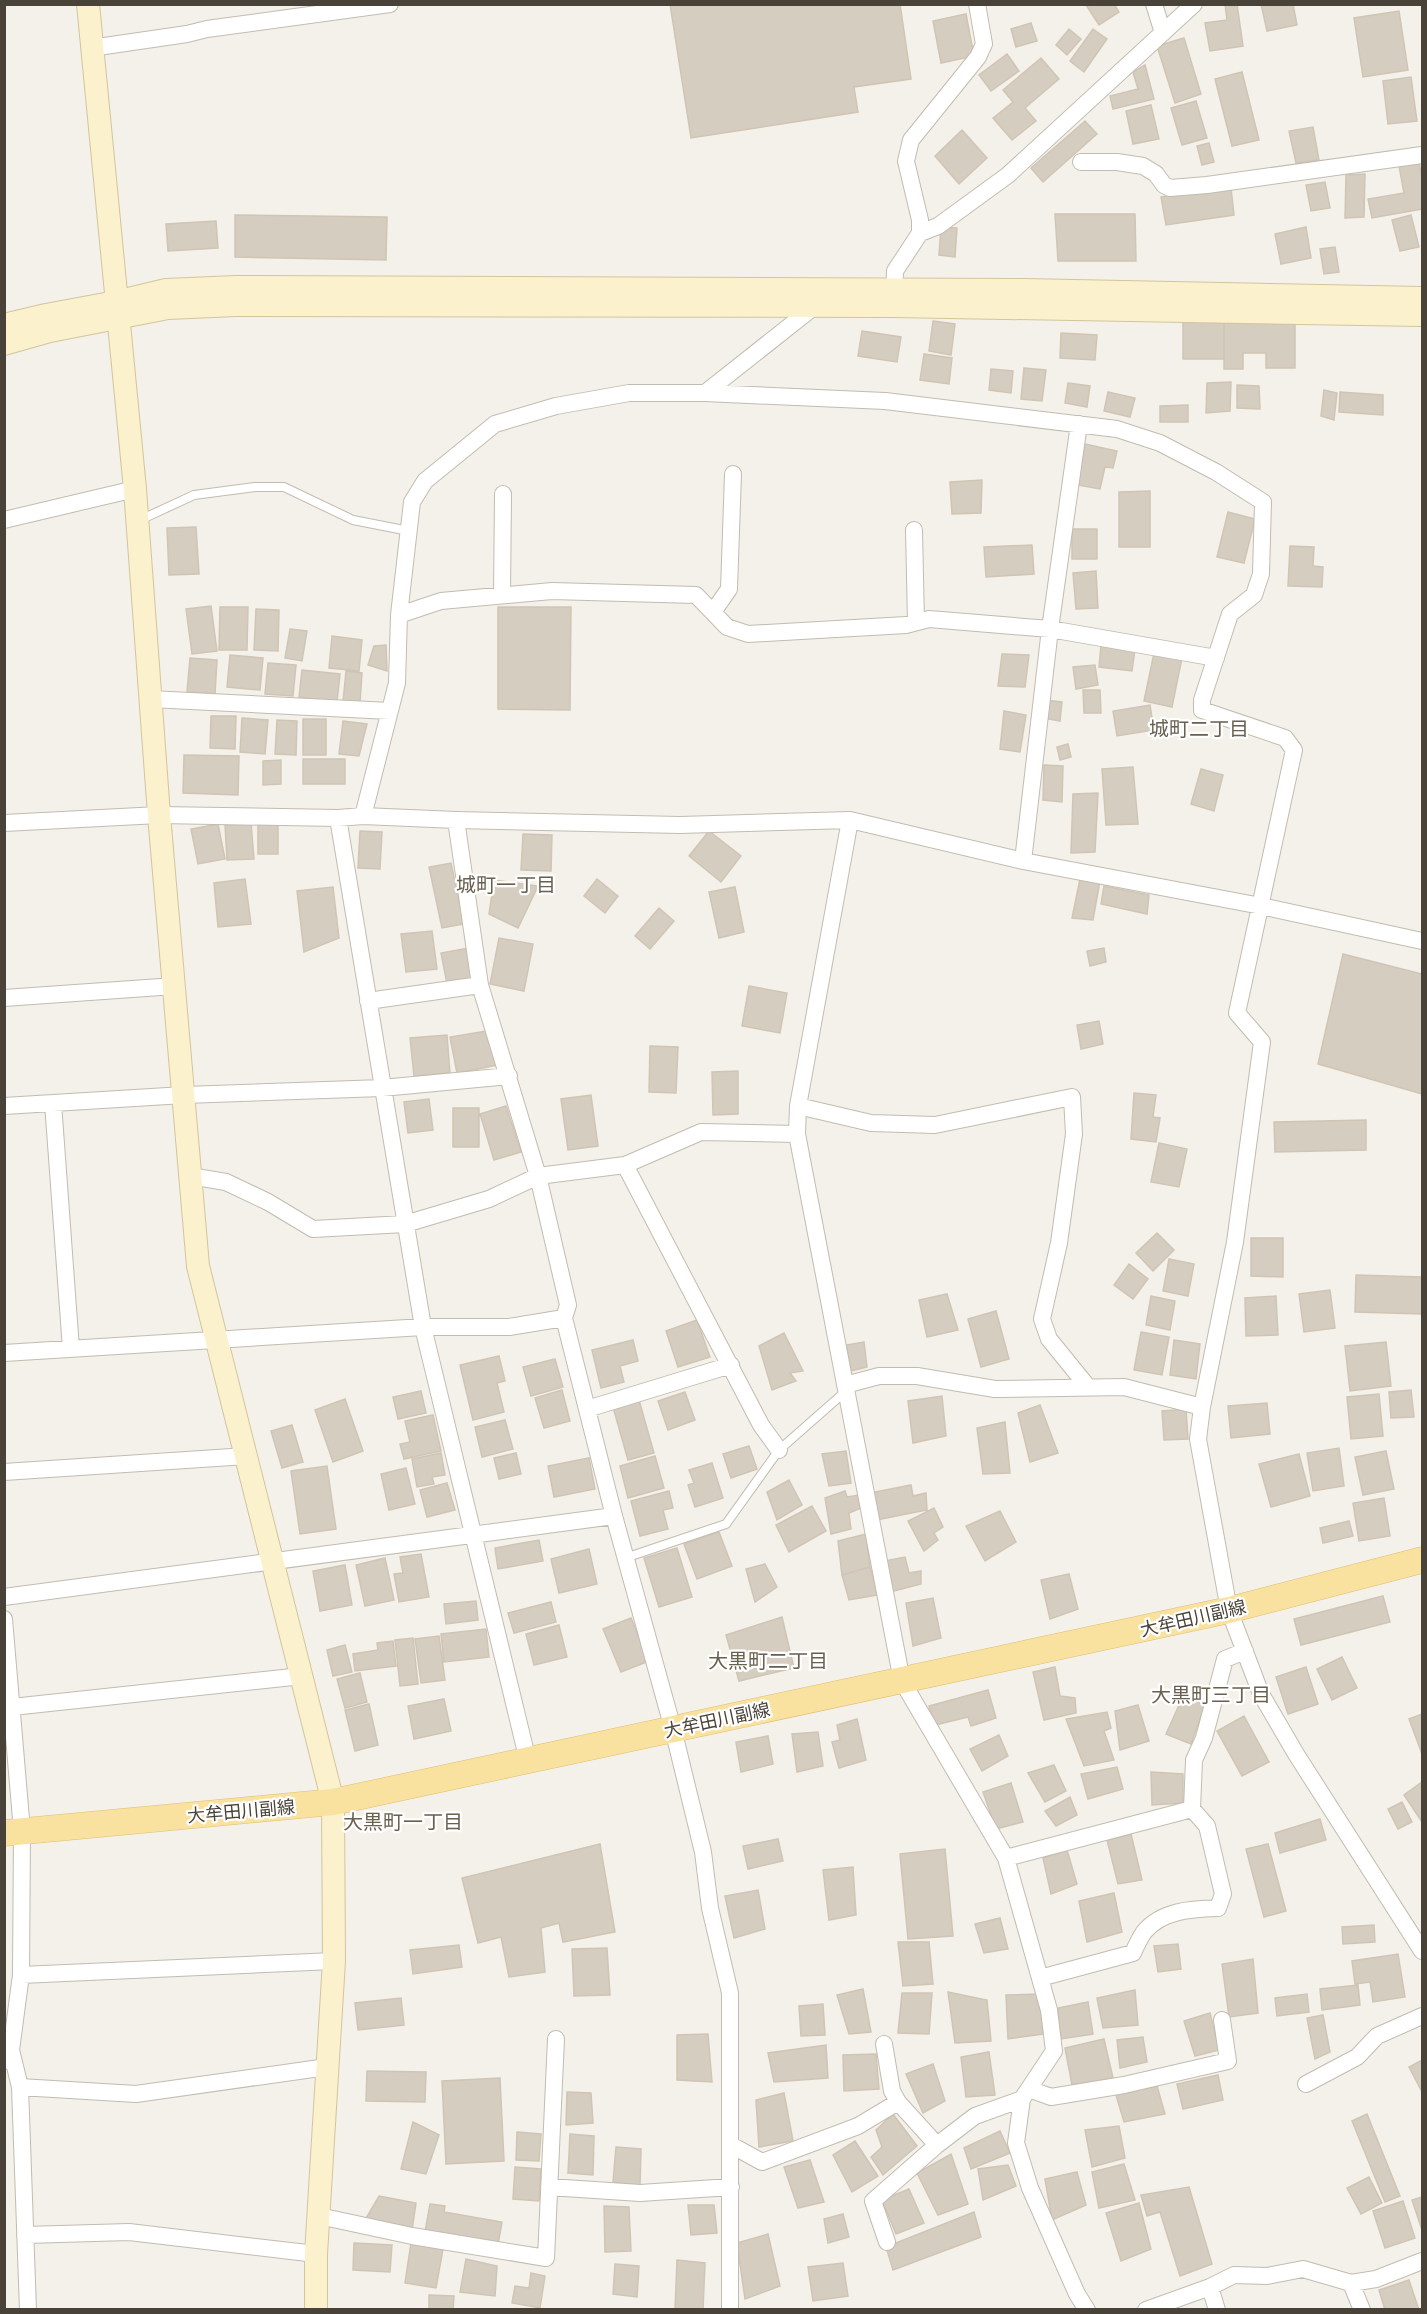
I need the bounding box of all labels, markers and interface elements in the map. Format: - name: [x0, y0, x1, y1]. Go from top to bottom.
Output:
- district label: 城町二丁目: [1149, 716, 1249, 741]
- district label: 城町一丁目: [456, 872, 556, 897]
- street label: 大牟田川副線: [1138, 1595, 1248, 1641]
- district label: 大黒町二丁目: [708, 1648, 828, 1673]
- district label: 大黒町三丁目: [1151, 1682, 1271, 1707]
- street label: 大牟田川副線: [662, 1698, 772, 1742]
- street label: 大牟田川副線: [186, 1795, 296, 1827]
- district label: 大黒町一丁目: [343, 1809, 463, 1834]

